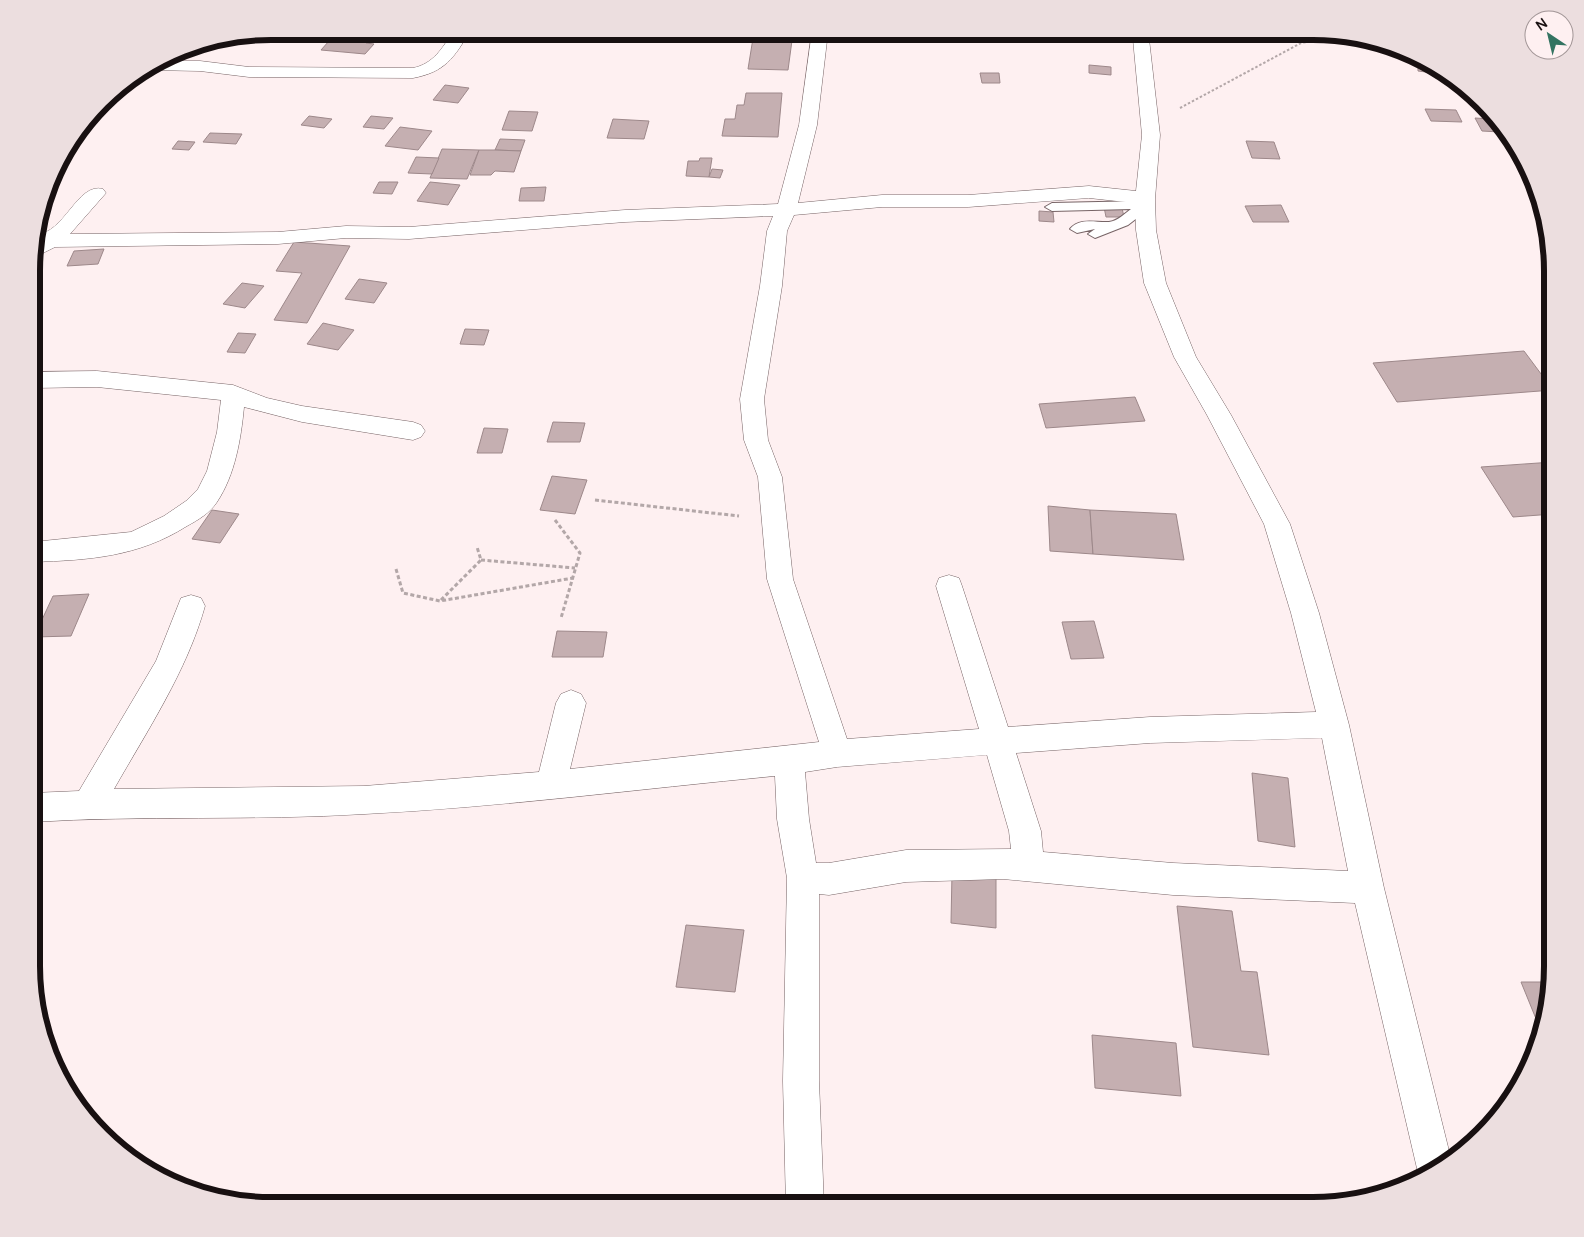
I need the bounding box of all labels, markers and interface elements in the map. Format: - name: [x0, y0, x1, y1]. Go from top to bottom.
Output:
- north arrow: [1524, 10, 1574, 60]
- text: N: [1532, 13, 1551, 35]

